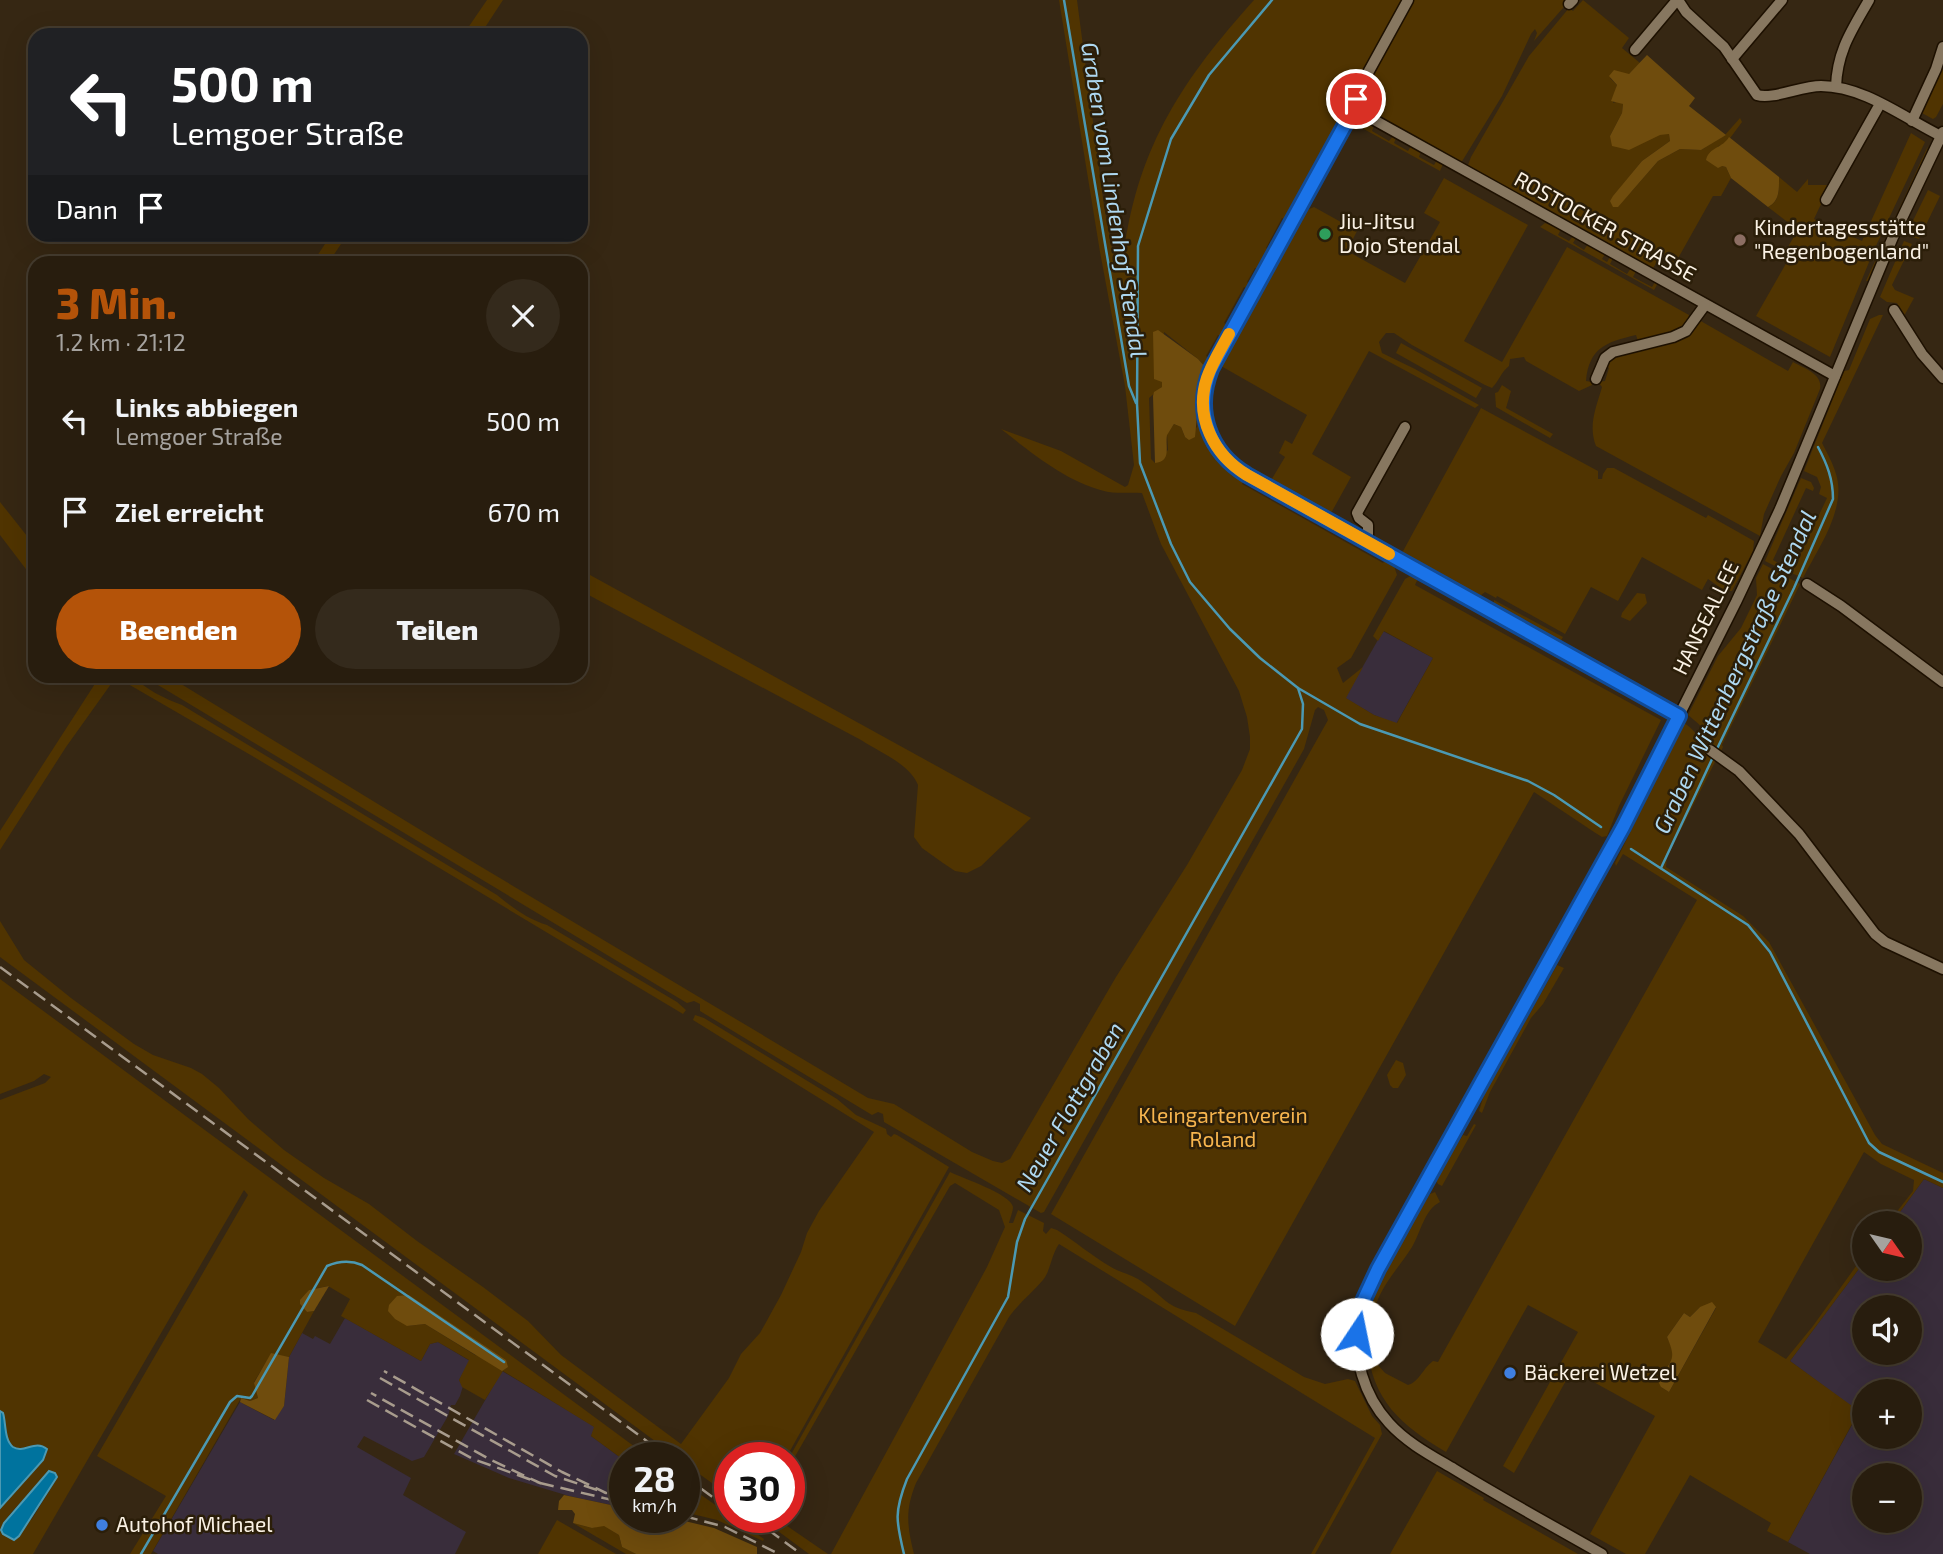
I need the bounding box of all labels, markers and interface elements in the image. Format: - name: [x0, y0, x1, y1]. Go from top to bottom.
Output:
- water label: Graben vom Lindenhof Stendal: [1076, 40, 1154, 360]
- text: 500 m: [171, 53, 314, 112]
- icon: left: [56, 56, 147, 147]
- pin: [1326, 69, 1386, 129]
- icon: arrive: [1337, 80, 1375, 118]
- text: Lemgoer Straße: [171, 113, 404, 151]
- street label: ROSTOCKER STRASSE: [1511, 165, 1701, 286]
- icon: arrive: [132, 189, 170, 227]
- text: Dann: [56, 193, 118, 224]
- place label: Jiu-Jitsu Dojo Stendal: [1339, 208, 1460, 258]
- place label: Kindertagesstätte "Regenbogenland": [1754, 214, 1929, 263]
- marker: Jiu-Jitsu Dojo Stendal: [1317, 226, 1333, 242]
- marker: Kindertagesstätte "Regenbogenland": [1732, 232, 1748, 248]
- text: 3 Min.: [56, 277, 177, 327]
- button: close: [486, 279, 560, 353]
- text: 1.2 km · 21:12: [56, 328, 186, 356]
- text: Links abbiegen: [115, 391, 299, 422]
- icon: left: [56, 402, 94, 440]
- text: 500 m: [486, 405, 560, 436]
- text: Lemgoer Straße: [115, 422, 283, 450]
- icon: arrive: [56, 493, 94, 531]
- text: Ziel erreicht: [115, 496, 264, 527]
- text: 670 m: [488, 496, 560, 527]
- water label: Graben Wittenbergstraße Stendal: [1647, 505, 1821, 838]
- street label: HANSEALLEE: [1666, 556, 1743, 678]
- button: Beenden: [56, 589, 301, 669]
- button: Teilen: [315, 589, 560, 669]
- water label: Neuer Flottgraben: [1009, 1017, 1129, 1196]
- park label: Kleingartenverein Roland: [1138, 1102, 1308, 1151]
- north arrow: [1852, 1211, 1922, 1281]
- map controls: [1852, 1211, 1922, 1533]
- button: sound: [1852, 1295, 1922, 1365]
- position arrow: [1320, 1297, 1394, 1371]
- place label: Bäckerei Wetzel: [1524, 1359, 1677, 1384]
- marker: Bäckerei Wetzel: [1502, 1365, 1518, 1381]
- button: +: [1852, 1379, 1922, 1449]
- speed limit sign: 30: [714, 1442, 805, 1533]
- text: 28: [633, 1457, 676, 1499]
- button: −: [1852, 1463, 1922, 1533]
- text: km/h: [632, 1494, 677, 1516]
- place label: Autohof Michael: [116, 1511, 273, 1536]
- marker: Autohof Michael: [94, 1517, 110, 1533]

